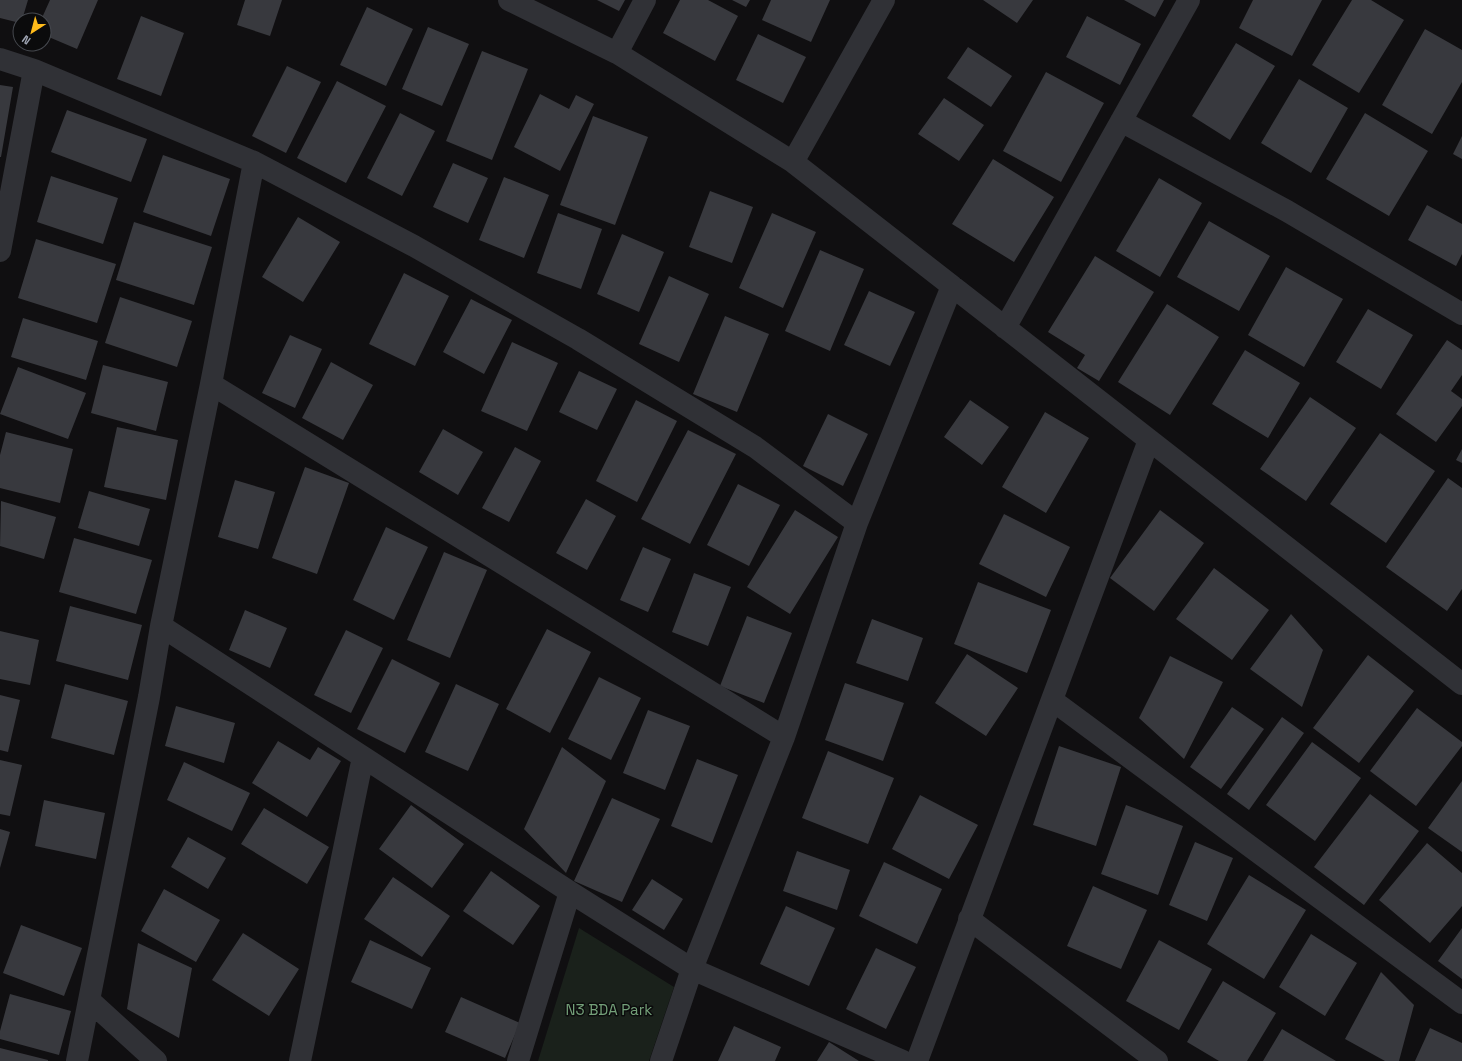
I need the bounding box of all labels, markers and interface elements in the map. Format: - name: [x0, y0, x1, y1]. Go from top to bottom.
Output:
- north arrow: [12, 12, 52, 52]
- text: N: [19, 32, 33, 48]
- park label: N3 BDA Park: [566, 1000, 652, 1019]

